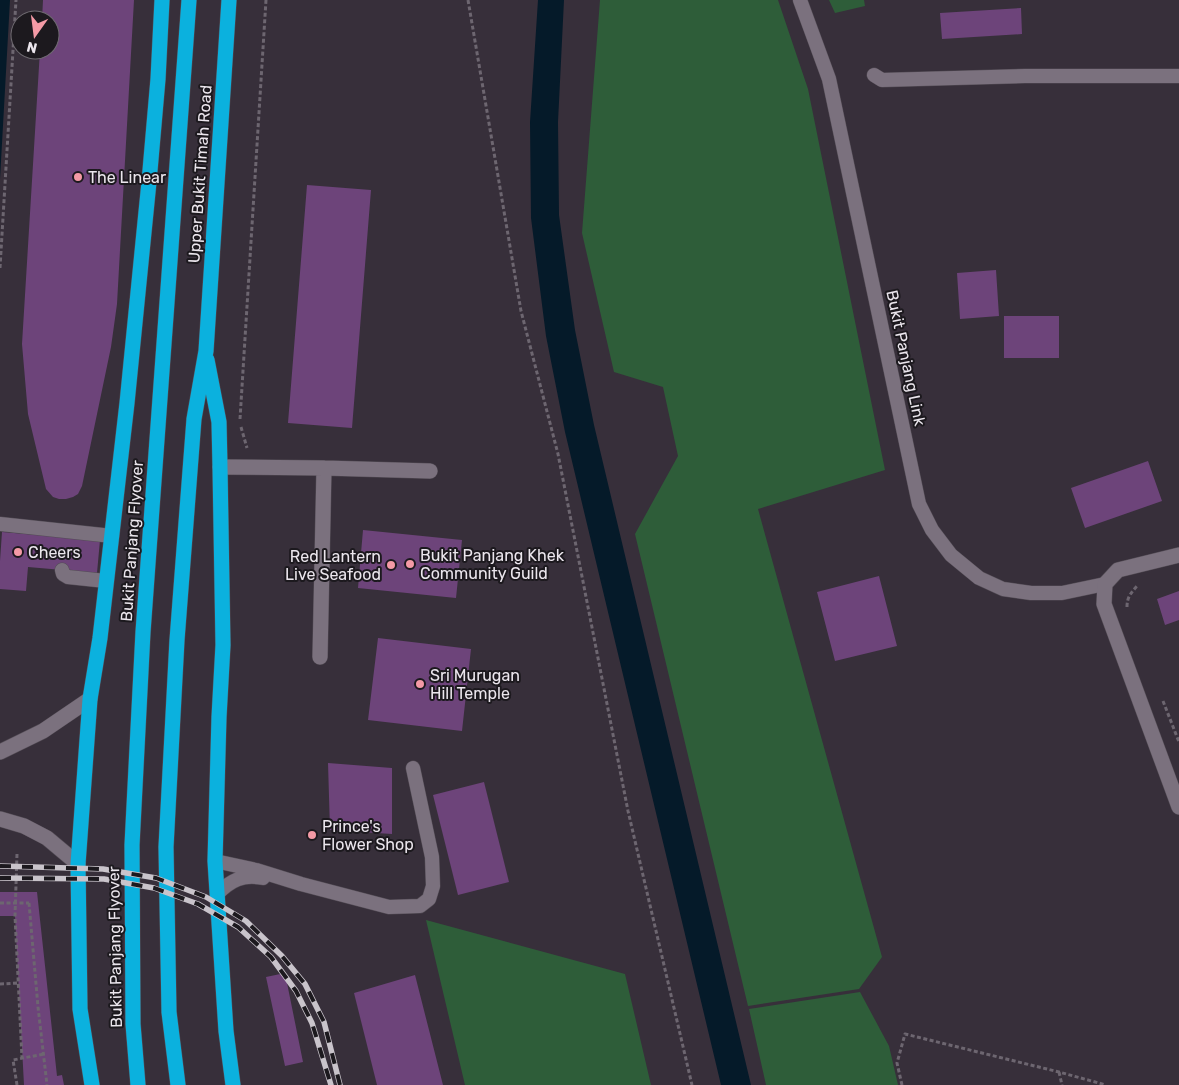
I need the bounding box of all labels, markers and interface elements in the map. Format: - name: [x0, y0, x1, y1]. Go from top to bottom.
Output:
- north arrow: [10, 10, 60, 60]
- text: N: [25, 38, 39, 57]
- street label: Upper Bukit Timah Road: [184, 84, 216, 264]
- place label: The Linear: [88, 168, 166, 187]
- marker: The Linear: [72, 171, 84, 183]
- street label: Bukit Panjang Link: [882, 288, 930, 428]
- street label: Bukit Panjang Flyover: [117, 460, 147, 622]
- place label: Cheers: [28, 543, 81, 562]
- marker: Cheers: [12, 546, 24, 558]
- place label: Bukit Panjang Khek Community Guild: [420, 546, 565, 583]
- place label: Red Lantern Live Seafood: [285, 547, 381, 584]
- marker: Bukit Panjang Khek Community Guild: [404, 558, 416, 570]
- marker: Red Lantern Live Seafood: [385, 559, 397, 571]
- place label: Sri Murugan Hill Temple: [430, 666, 520, 703]
- marker: Sri Murugan Hill Temple: [414, 678, 426, 690]
- place label: Prince's Flower Shop: [322, 817, 414, 854]
- marker: Prince's Flower Shop: [306, 829, 318, 841]
- street label: Bukit Panjang Flyover: [104, 866, 126, 1028]

